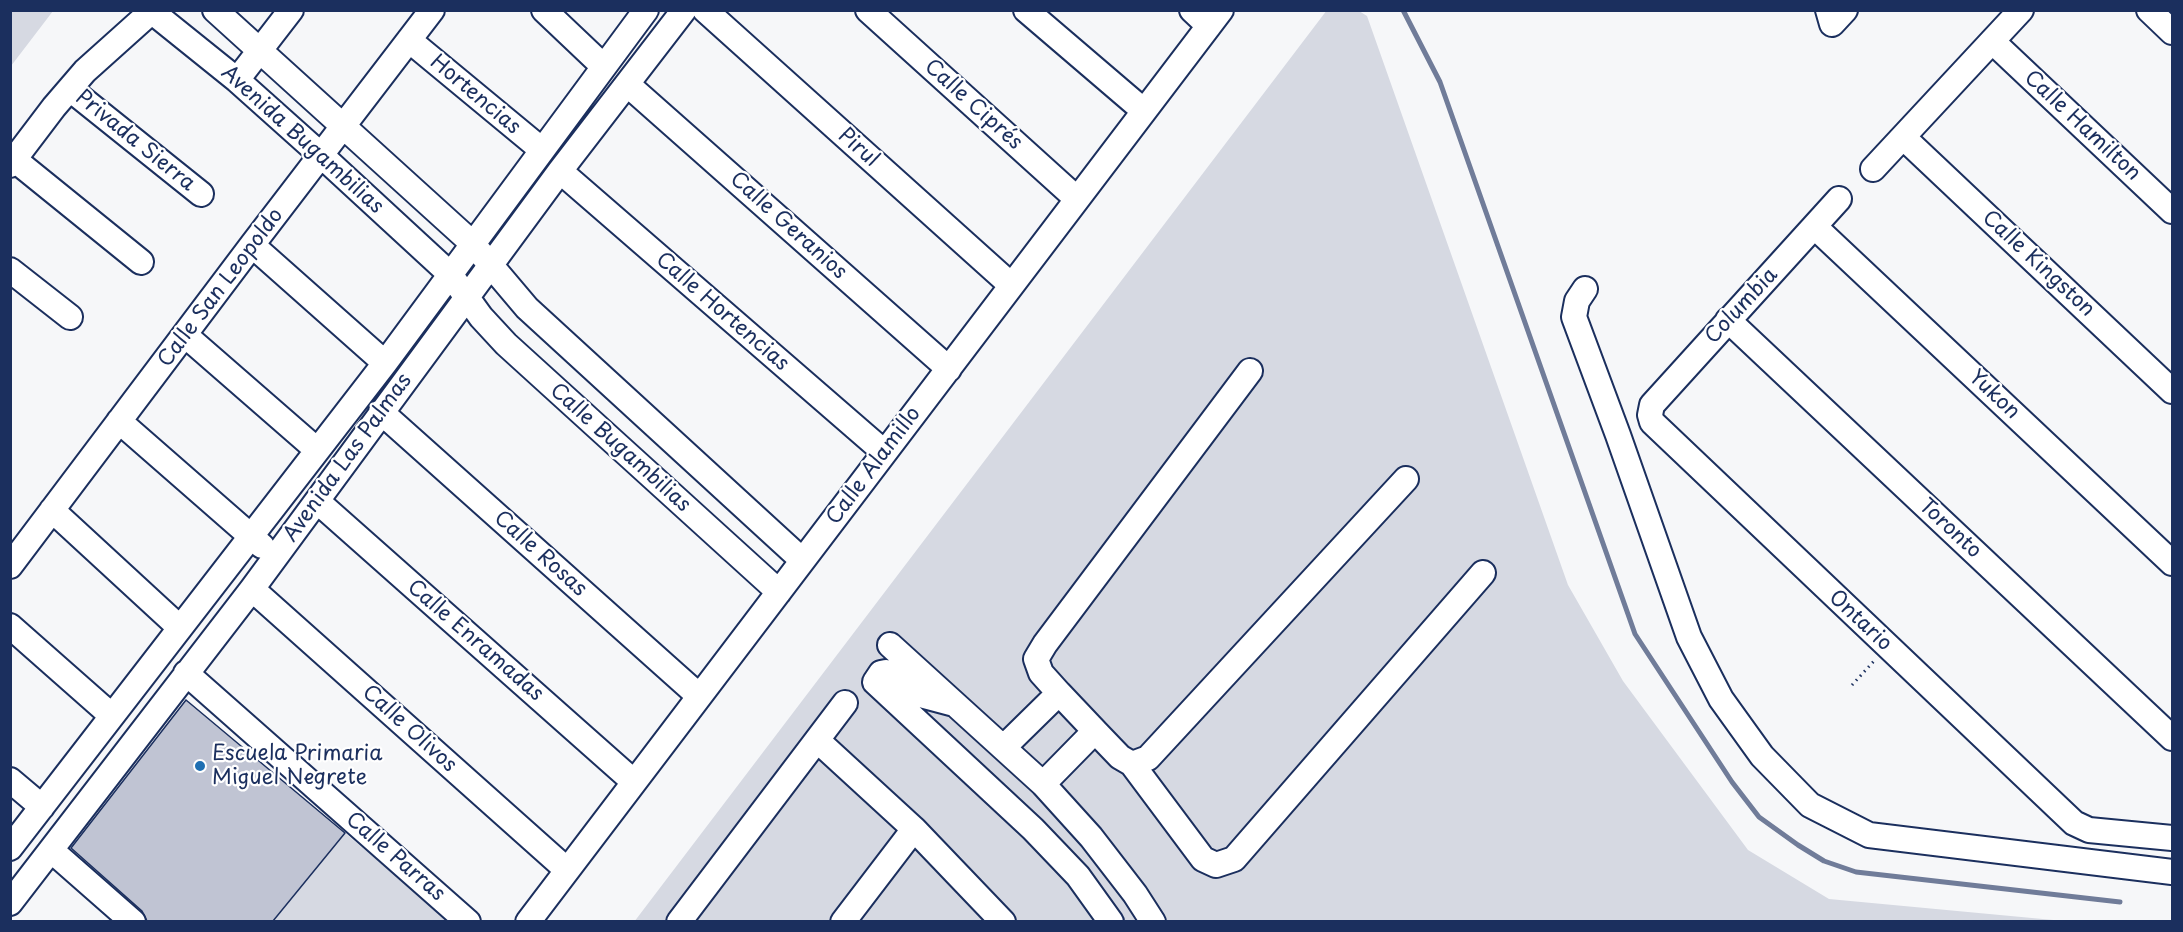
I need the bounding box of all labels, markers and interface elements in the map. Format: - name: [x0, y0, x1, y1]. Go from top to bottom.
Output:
- street label: Hortencias: [425, 50, 525, 140]
- street label: Calle Ciprés: [919, 54, 1027, 156]
- street label: Avenida Bugambilias: [216, 60, 388, 220]
- street label: Calle Hamilton: [2019, 66, 2145, 186]
- street label: Privada Sierra: [70, 85, 200, 197]
- street label: Pirul: [833, 123, 883, 173]
- street label: Calle Geranios: [724, 167, 852, 285]
- street label: Calle San Leopoldo: [153, 204, 289, 372]
- street label: Calle Kingston: [1977, 206, 2099, 322]
- street label: Calle Hortencias: [650, 247, 794, 377]
- street label: Columbia: [1700, 263, 1784, 349]
- street label: Yukon: [1963, 365, 2025, 425]
- street label: Avenida Las Palmas: [279, 369, 417, 547]
- street label: Calle Bugambilias: [544, 378, 696, 518]
- street label: Calle Alamillo: [821, 402, 927, 530]
- street label: Toronto: [1914, 494, 1986, 564]
- street label: Calle Rosas: [489, 506, 591, 602]
- street label: Calle Enramadas: [402, 575, 548, 707]
- street label: Ontario: [1823, 585, 1897, 657]
- street label: Calle Olivos: [357, 680, 461, 778]
- place label: Escuela Primaria Miguel Negrete: [212, 741, 382, 791]
- marker: Escuela Primaria Miguel Negrete: [193, 759, 207, 773]
- street label: Calle Parras: [340, 807, 450, 907]

